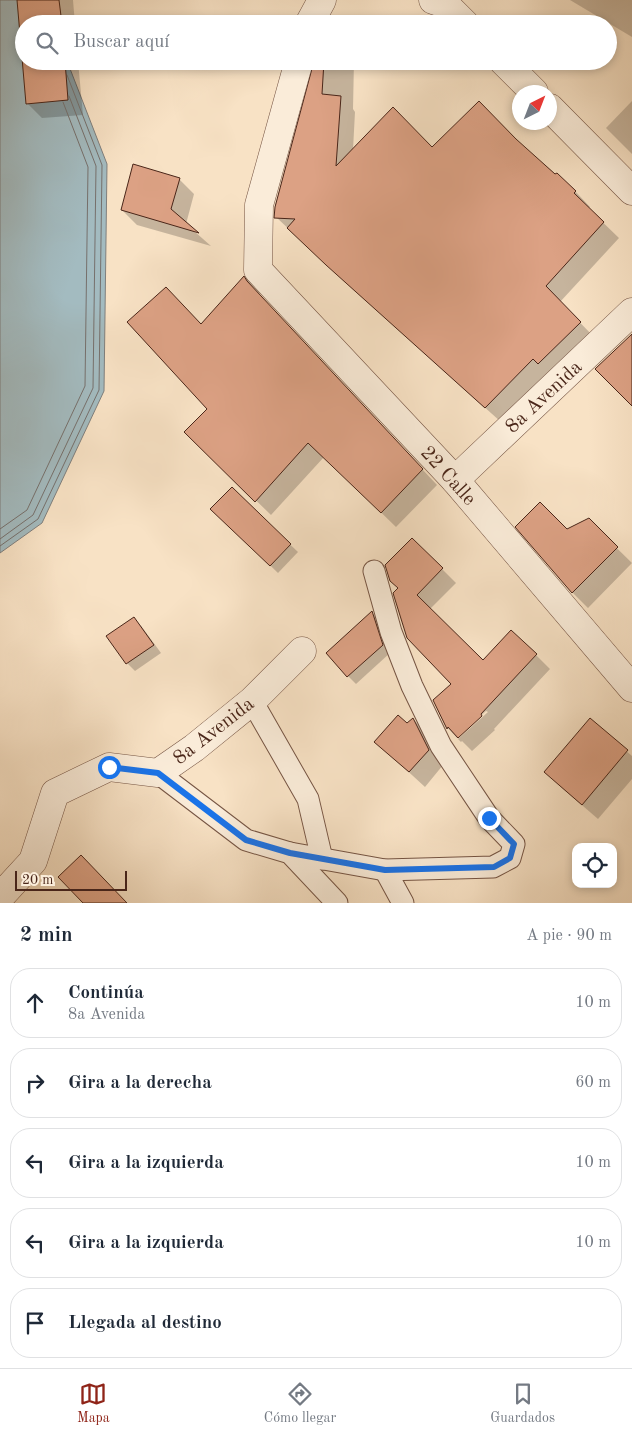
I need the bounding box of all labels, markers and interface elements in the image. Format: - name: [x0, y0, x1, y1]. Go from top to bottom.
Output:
- search box: [15, 15, 617, 70]
- icon: search: [33, 29, 61, 57]
- text: Buscar aquí: [73, 33, 169, 52]
- north arrow: [512, 85, 557, 130]
- street label: 8a Avenida: [502, 357, 587, 438]
- street label: 22 Calle: [416, 443, 479, 510]
- street label: 8a Avenida: [170, 694, 258, 769]
- route start: [98, 756, 121, 779]
- route end: [478, 807, 501, 830]
- map controls: [572, 843, 617, 888]
- button: locate: [572, 843, 617, 888]
- scale bar: [15, 868, 128, 891]
- text: 20 m: [22, 873, 53, 887]
- text: 2 min: [20, 925, 73, 946]
- text: A pie · 90 m: [526, 928, 612, 944]
- text: Continúa: [68, 984, 144, 1003]
- icon: ahead: [21, 989, 49, 1017]
- text: 10 m: [575, 995, 611, 1011]
- text: 8a Avenida: [68, 1007, 145, 1023]
- icon: right: [21, 1069, 49, 1097]
- text: Gira a la derecha: [68, 1074, 212, 1093]
- text: 60 m: [575, 1075, 611, 1091]
- icon: left: [21, 1149, 49, 1177]
- text: Gira a la izquierda: [68, 1154, 224, 1173]
- text: 10 m: [575, 1155, 611, 1171]
- icon: left: [21, 1229, 49, 1257]
- text: Gira a la izquierda: [68, 1234, 224, 1253]
- text: 10 m: [575, 1235, 611, 1251]
- icon: arrive: [21, 1309, 49, 1337]
- text: Llegada al destino: [68, 1314, 222, 1333]
- tab: Mapa: [77, 1380, 110, 1427]
- tab: Cómo llegar: [264, 1380, 336, 1427]
- tab: Guardados: [490, 1380, 555, 1427]

